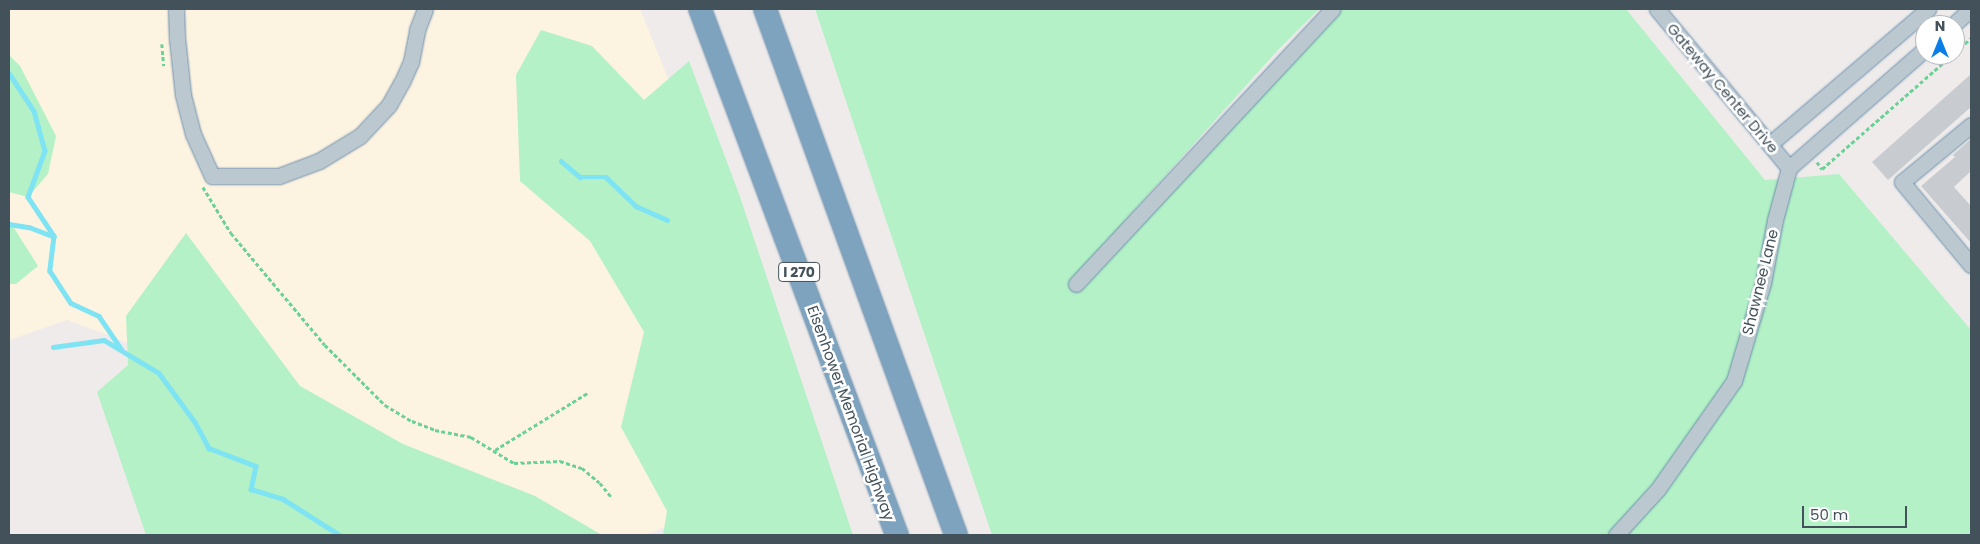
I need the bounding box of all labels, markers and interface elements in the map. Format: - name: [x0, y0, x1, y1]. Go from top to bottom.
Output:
- north arrow: [1915, 15, 1965, 65]
- text: N: [1935, 16, 1945, 36]
- street label: Gateway Center Drive: [1663, 19, 1783, 157]
- street label: Shawnee Lane: [1738, 227, 1782, 337]
- road number: I 270: [778, 260, 820, 284]
- street label: Eisenhower Memorial Highway: [804, 303, 898, 523]
- scale bar: [1805, 496, 1910, 528]
- text: 50 m: [1810, 504, 1848, 525]

